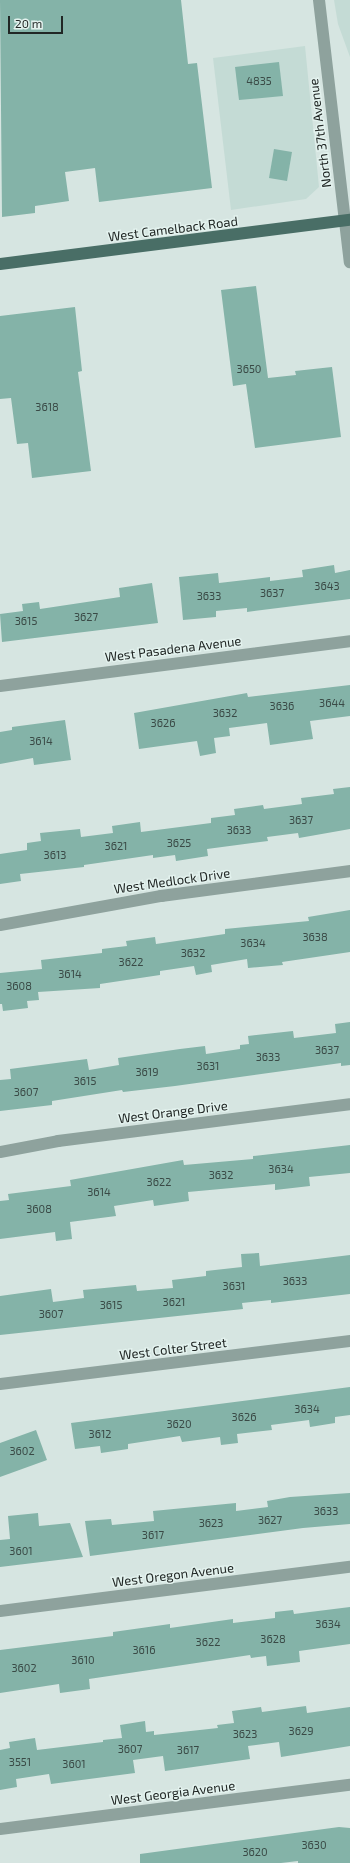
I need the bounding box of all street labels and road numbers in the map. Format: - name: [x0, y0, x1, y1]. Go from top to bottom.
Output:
- street label: North 37th Avenue: [306, 77, 334, 189]
- street label: West Camelback Road: [107, 213, 239, 245]
- street label: West Pasadena Avenue: [104, 633, 242, 665]
- street label: West Medlock Drive: [113, 865, 231, 897]
- street label: West Orange Drive: [117, 1098, 229, 1126]
- street label: West Colter Street: [118, 1335, 228, 1363]
- street label: West Oregon Avenue: [111, 1560, 235, 1590]
- street label: West Georgia Avenue: [110, 1778, 236, 1808]

